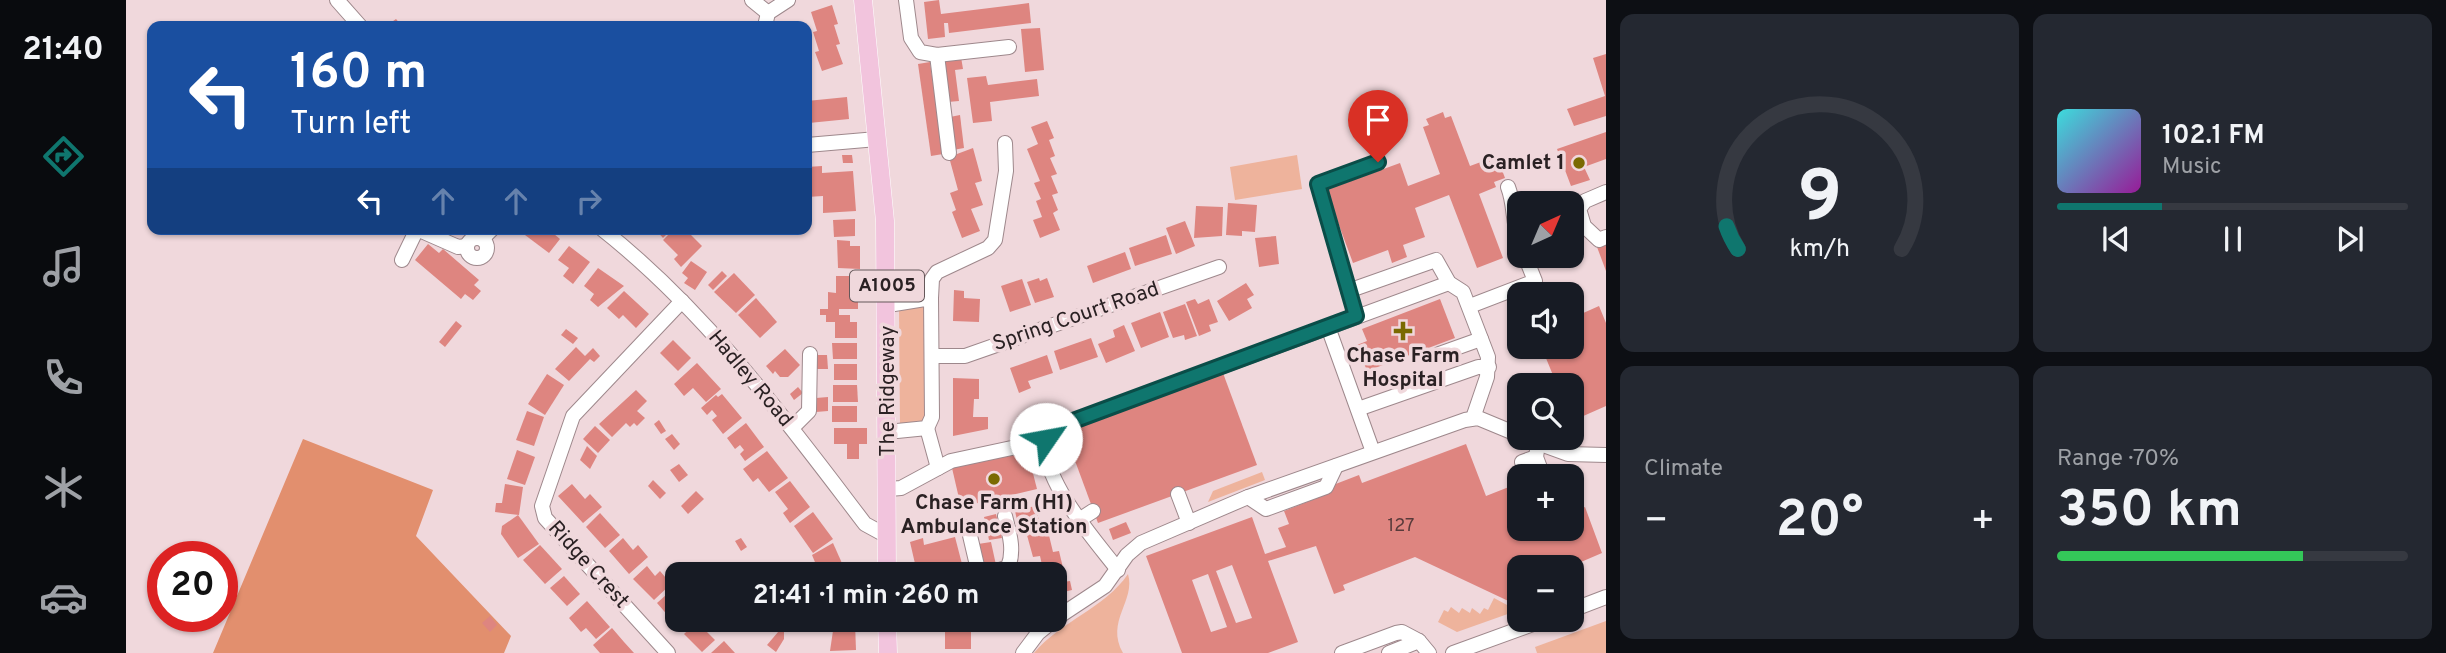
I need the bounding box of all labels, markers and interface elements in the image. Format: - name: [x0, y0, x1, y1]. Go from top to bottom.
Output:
- text: 21:40: [22, 31, 104, 71]
- text: 160 m: [290, 44, 427, 106]
- icon: left: [175, 49, 266, 140]
- pin: [1348, 90, 1408, 162]
- icon: arrive: [1359, 101, 1397, 139]
- text: Turn left: [290, 105, 411, 145]
- text: 102.1 FM: [2162, 120, 2265, 153]
- icon: directions: [39, 132, 88, 181]
- place label: Camlet 1: [1482, 150, 1565, 177]
- text: Music: [2162, 153, 2222, 182]
- marker: Camlet 1: [1571, 155, 1587, 171]
- text: 9: [1797, 156, 1842, 248]
- icon: left: [351, 182, 389, 220]
- icon: ahead: [424, 182, 462, 220]
- icon: ahead: [497, 182, 535, 220]
- icon: right: [570, 182, 608, 220]
- north arrow: [1507, 191, 1584, 268]
- map controls: [1507, 191, 1584, 632]
- icon: previous: [2097, 220, 2135, 258]
- icon: pause: [2214, 220, 2252, 258]
- icon: next: [2331, 220, 2369, 258]
- text: km/h: [1789, 234, 1850, 266]
- icon: music: [39, 242, 88, 291]
- road number: A1005: [850, 270, 924, 302]
- street label: Spring Court Road: [989, 276, 1163, 358]
- button: sound: [1507, 282, 1584, 359]
- marker: Chase Farm Hospital: [1393, 321, 1413, 341]
- street label: Hadley Road: [702, 325, 798, 433]
- street label: The Ridgeway: [875, 325, 902, 457]
- place label: Chase Farm Hospital: [1346, 343, 1460, 394]
- icon: phone: [39, 353, 88, 402]
- button: search: [1507, 373, 1584, 450]
- position arrow: [1009, 402, 1083, 476]
- text: Range · 70%: [2057, 445, 2179, 474]
- text: Climate: [1644, 455, 1723, 484]
- icon: climate: [39, 463, 88, 512]
- button: +: [1507, 464, 1584, 541]
- marker: Chase Farm (H1) Ambulance Station: [986, 471, 1002, 487]
- text: 350 km: [2057, 479, 2242, 545]
- text: 20°: [1776, 489, 1863, 555]
- place label: Chase Farm (H1) Ambulance Station: [901, 490, 1087, 541]
- text: −: [1644, 498, 1669, 547]
- text: +: [1970, 498, 1995, 547]
- street label: Ridge Crest: [542, 515, 634, 615]
- house number: 127: [1388, 515, 1414, 538]
- speed limit sign: 20: [147, 541, 238, 632]
- button: −: [1507, 555, 1584, 632]
- icon: car: [39, 573, 88, 622]
- text: 21:41 · 1 min · 260 m: [753, 580, 979, 613]

